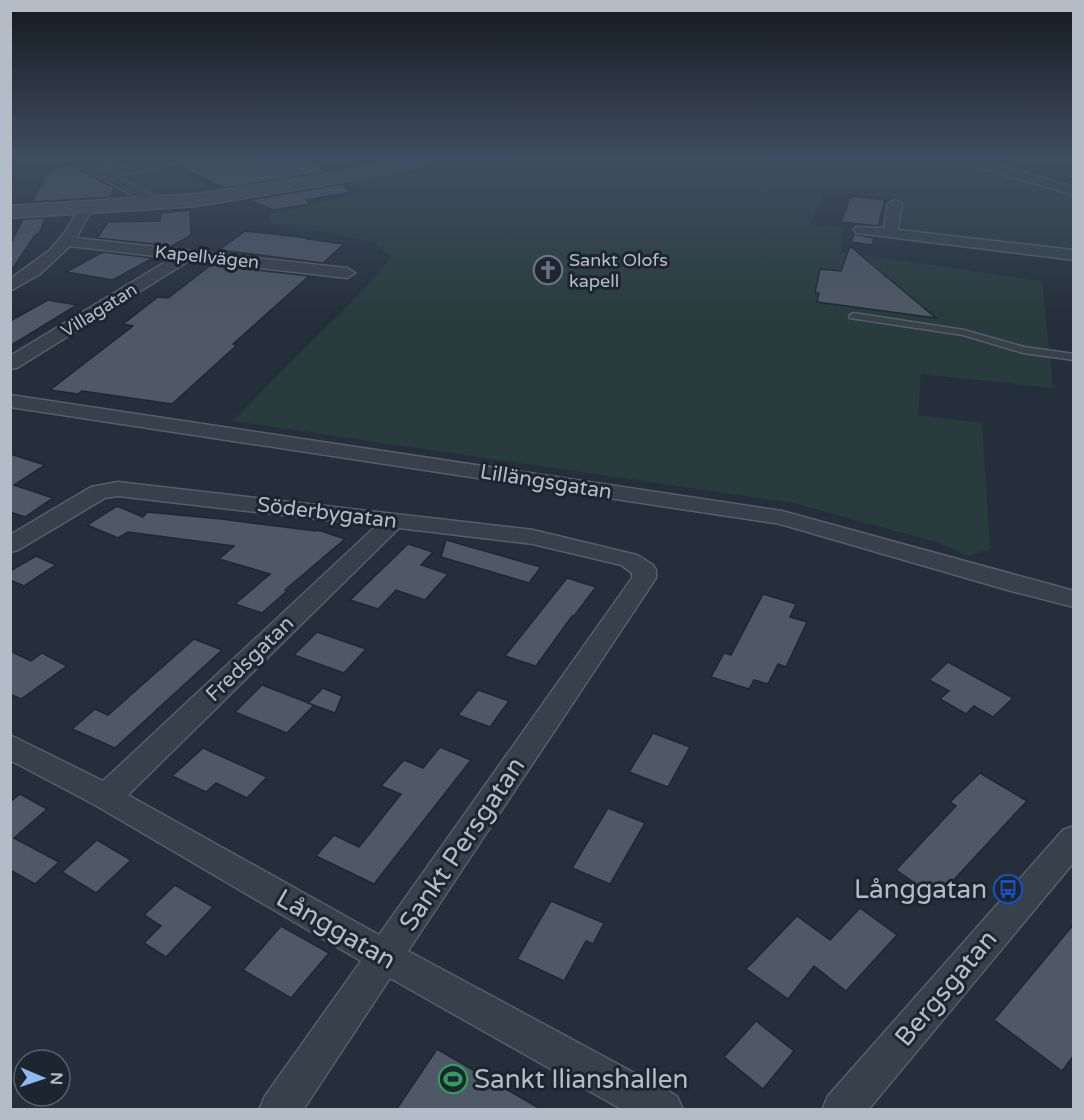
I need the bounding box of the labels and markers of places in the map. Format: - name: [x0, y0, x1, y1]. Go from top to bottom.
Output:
- place label: Sankt Olofs kapell: [569, 249, 668, 292]
- church icon: Sankt Olofs kapell: [532, 254, 564, 286]
- bus stop icon: Långgatan: [992, 873, 1024, 905]
- place label: Långgatan: [854, 874, 987, 905]
- sports icon: Sankt Ilianshallen: [437, 1063, 469, 1095]
- place label: Sankt Ilianshallen: [474, 1064, 688, 1095]

